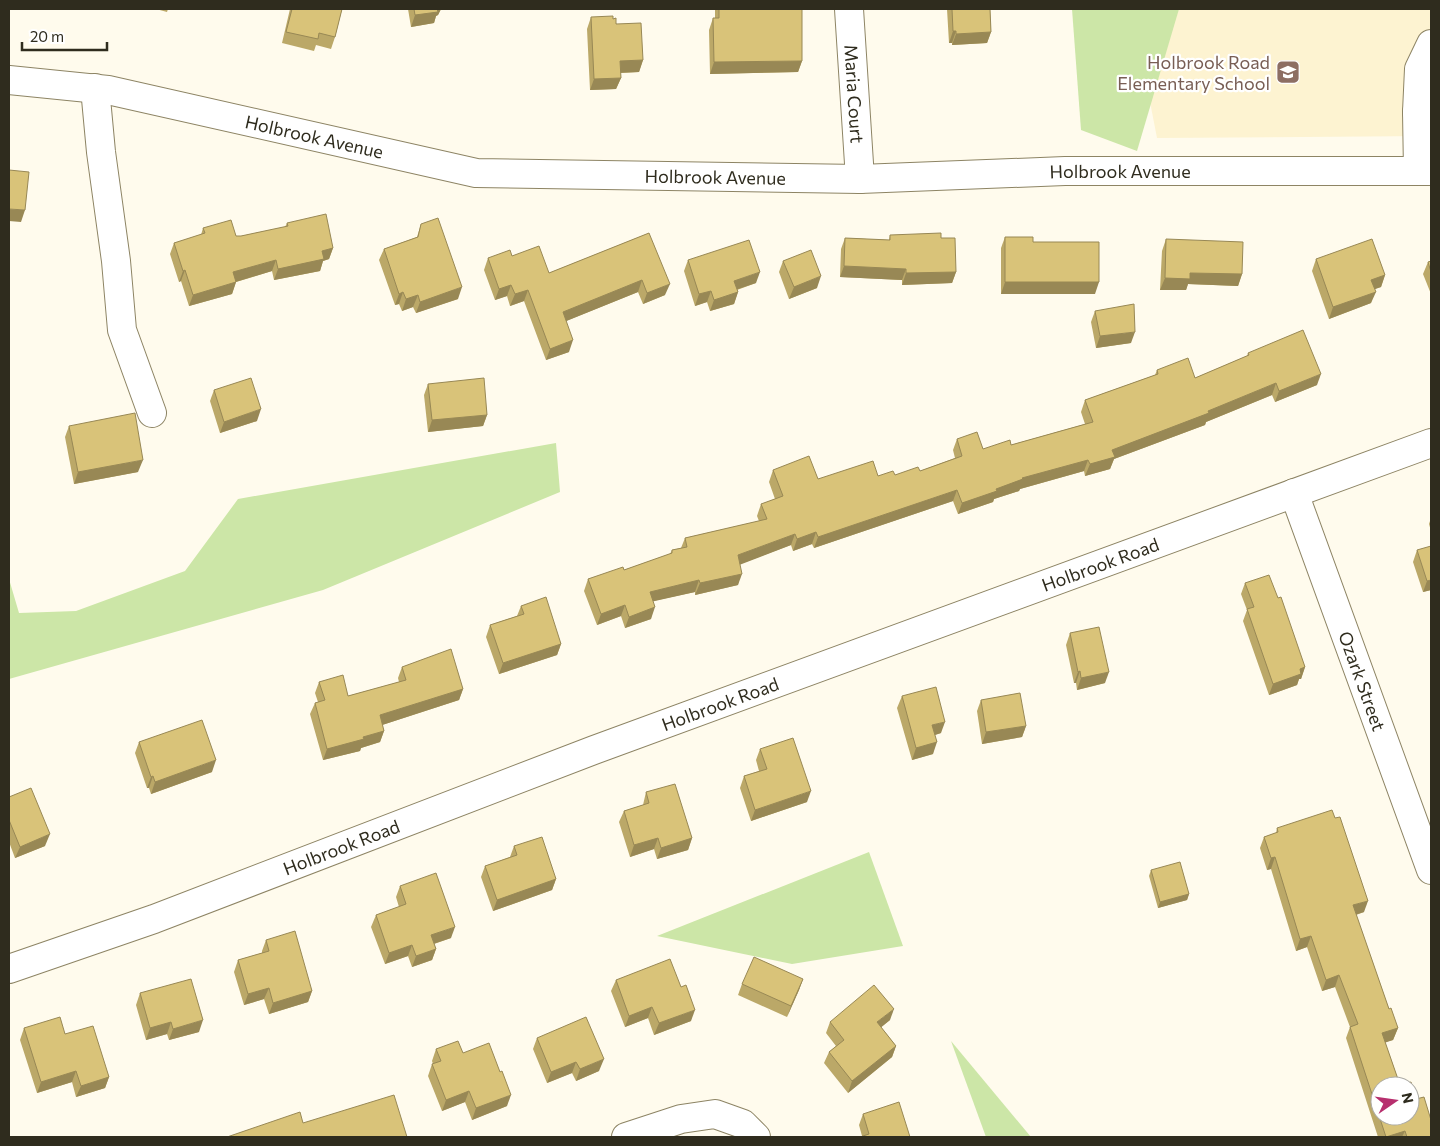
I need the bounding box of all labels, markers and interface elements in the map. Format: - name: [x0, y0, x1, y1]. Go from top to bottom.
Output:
- scale bar: [22, 20, 108, 52]
- text: 20 m: [30, 27, 64, 45]
- street label: Maria Court: [840, 44, 869, 144]
- place label: Holbrook Road Elementary School: [1117, 51, 1270, 94]
- school or university icon: Holbrook Road Elementary School: [1275, 59, 1301, 85]
- street label: Holbrook Avenue: [243, 110, 386, 163]
- street label: Holbrook Avenue: [1049, 160, 1191, 183]
- street label: Holbrook Avenue: [644, 165, 786, 189]
- street label: Holbrook Road: [1039, 533, 1162, 596]
- street label: Ozark Street: [1334, 628, 1390, 734]
- street label: Holbrook Road: [658, 672, 782, 735]
- street label: Holbrook Road: [280, 815, 403, 879]
- north arrow: [1370, 1076, 1420, 1126]
- text: N: [1399, 1091, 1418, 1105]

